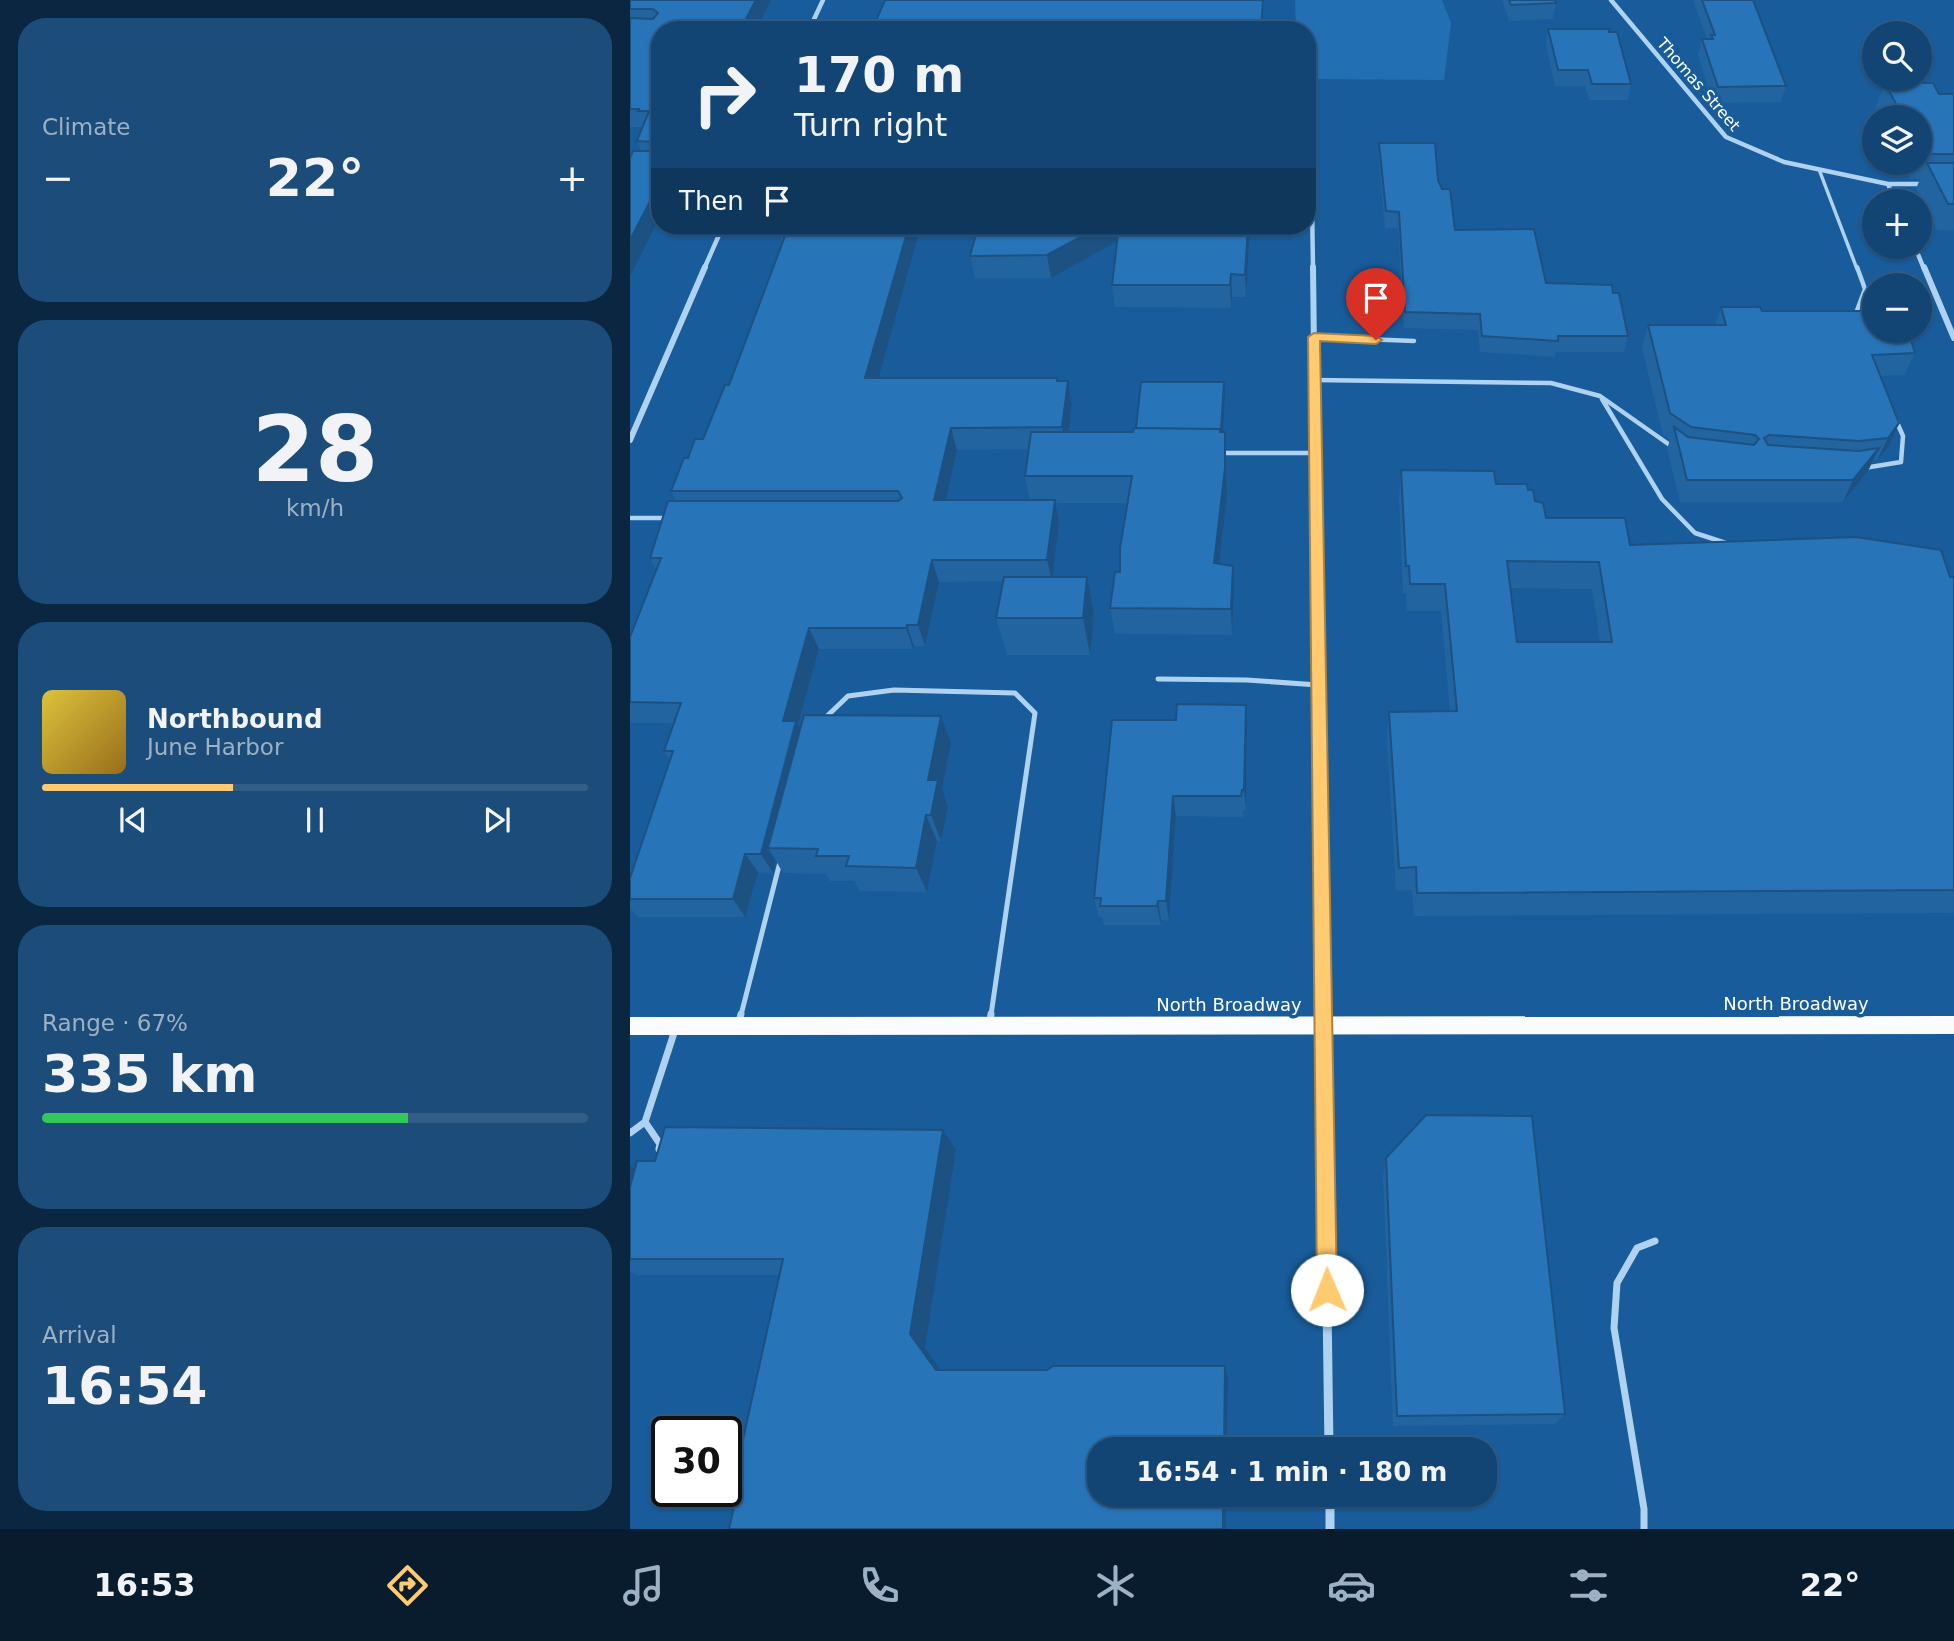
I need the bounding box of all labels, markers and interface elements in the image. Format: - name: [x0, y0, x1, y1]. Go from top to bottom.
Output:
- map controls: [1862, 21, 1932, 343]
- button: search: [1862, 21, 1932, 91]
- street label: Thomas Street: [1652, 33, 1744, 135]
- text: 170 m: [794, 47, 964, 104]
- icon: right: [679, 49, 770, 140]
- button: layers: [1862, 105, 1932, 175]
- text: Turn right: [794, 106, 947, 144]
- text: Climate: [42, 114, 131, 140]
- text: 22°: [266, 148, 364, 208]
- text: −: [42, 156, 74, 200]
- text: +: [556, 156, 588, 200]
- icon: arrive: [758, 182, 796, 220]
- text: Then: [679, 186, 744, 216]
- button: +: [1862, 189, 1932, 259]
- pin: [1346, 268, 1406, 340]
- button: −: [1862, 273, 1932, 343]
- icon: arrive: [1357, 279, 1395, 317]
- text: 28: [252, 397, 378, 502]
- text: km/h: [286, 495, 344, 521]
- text: Northbound: [147, 704, 323, 734]
- text: June Harbor: [147, 734, 283, 760]
- icon: previous: [114, 801, 152, 839]
- icon: pause: [296, 801, 334, 839]
- icon: next: [478, 801, 516, 839]
- street label: North Broadway: [1723, 993, 1869, 1014]
- street label: North Broadway: [1156, 994, 1302, 1015]
- text: Range · 67%: [42, 1010, 188, 1036]
- text: 335 km: [42, 1044, 257, 1104]
- position arrow: [1290, 1253, 1364, 1327]
- text: Arrival: [42, 1322, 117, 1348]
- text: 16:54: [42, 1356, 208, 1416]
- speed limit sign: 30: [651, 1416, 742, 1507]
- text: 16:54 · 1 min · 180 m: [1137, 1457, 1447, 1487]
- icon: directions: [383, 1561, 432, 1610]
- icon: music: [619, 1561, 668, 1610]
- icon: phone: [855, 1561, 904, 1610]
- icon: climate: [1091, 1561, 1140, 1610]
- icon: car: [1327, 1561, 1376, 1610]
- icon: filters: [1564, 1561, 1613, 1610]
- text: 16:53: [94, 1566, 195, 1604]
- text: 22°: [1800, 1566, 1860, 1604]

